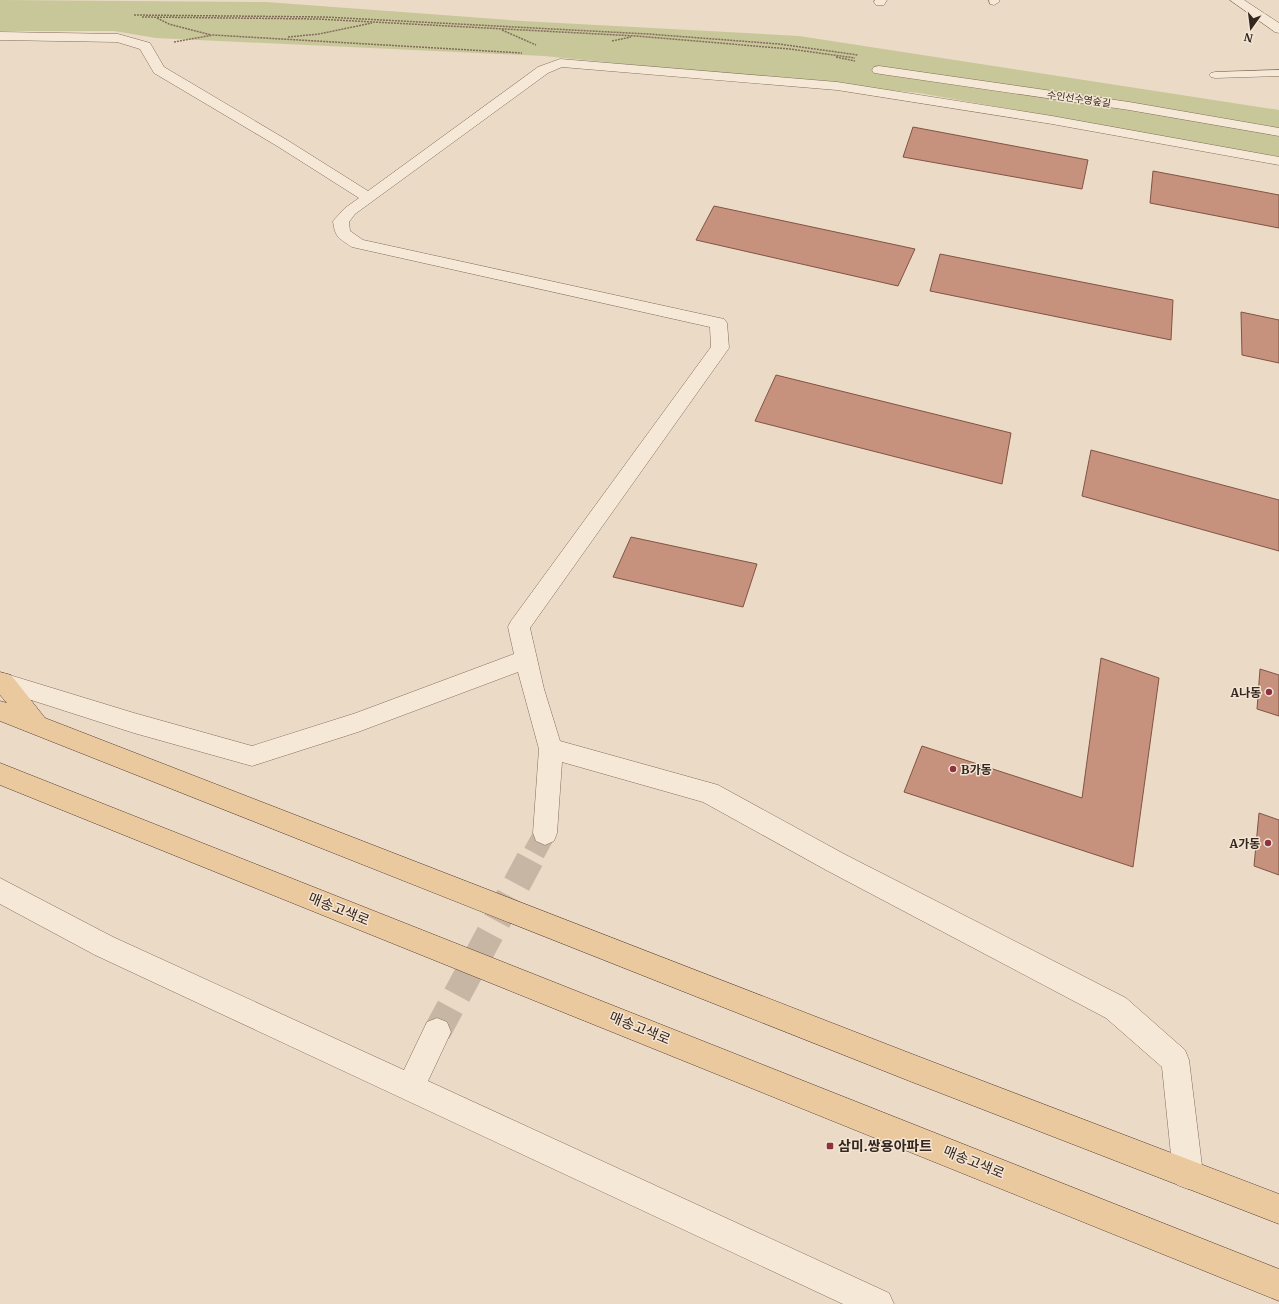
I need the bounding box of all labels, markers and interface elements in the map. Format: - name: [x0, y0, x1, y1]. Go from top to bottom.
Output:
- north arrow: [1231, 8, 1271, 48]
- text: N: [1242, 30, 1254, 46]
- street label: 수인선수영숲길: [1046, 88, 1112, 110]
- place label: A나동: [1229, 685, 1261, 700]
- marker: A나동: [1264, 687, 1274, 697]
- place label: B가동: [961, 762, 991, 777]
- marker: B가동: [948, 764, 958, 774]
- place label: A가동: [1228, 836, 1260, 851]
- marker: A가동: [1263, 838, 1273, 848]
- street label: 매송고색로: [306, 889, 372, 929]
- street label: 매송고색로: [607, 1008, 673, 1048]
- place label: 삼미.쌍용아파트: [838, 1137, 932, 1155]
- marker: 삼미.쌍용아파트: [825, 1141, 835, 1151]
- street label: 매송고색로: [941, 1142, 1007, 1182]

